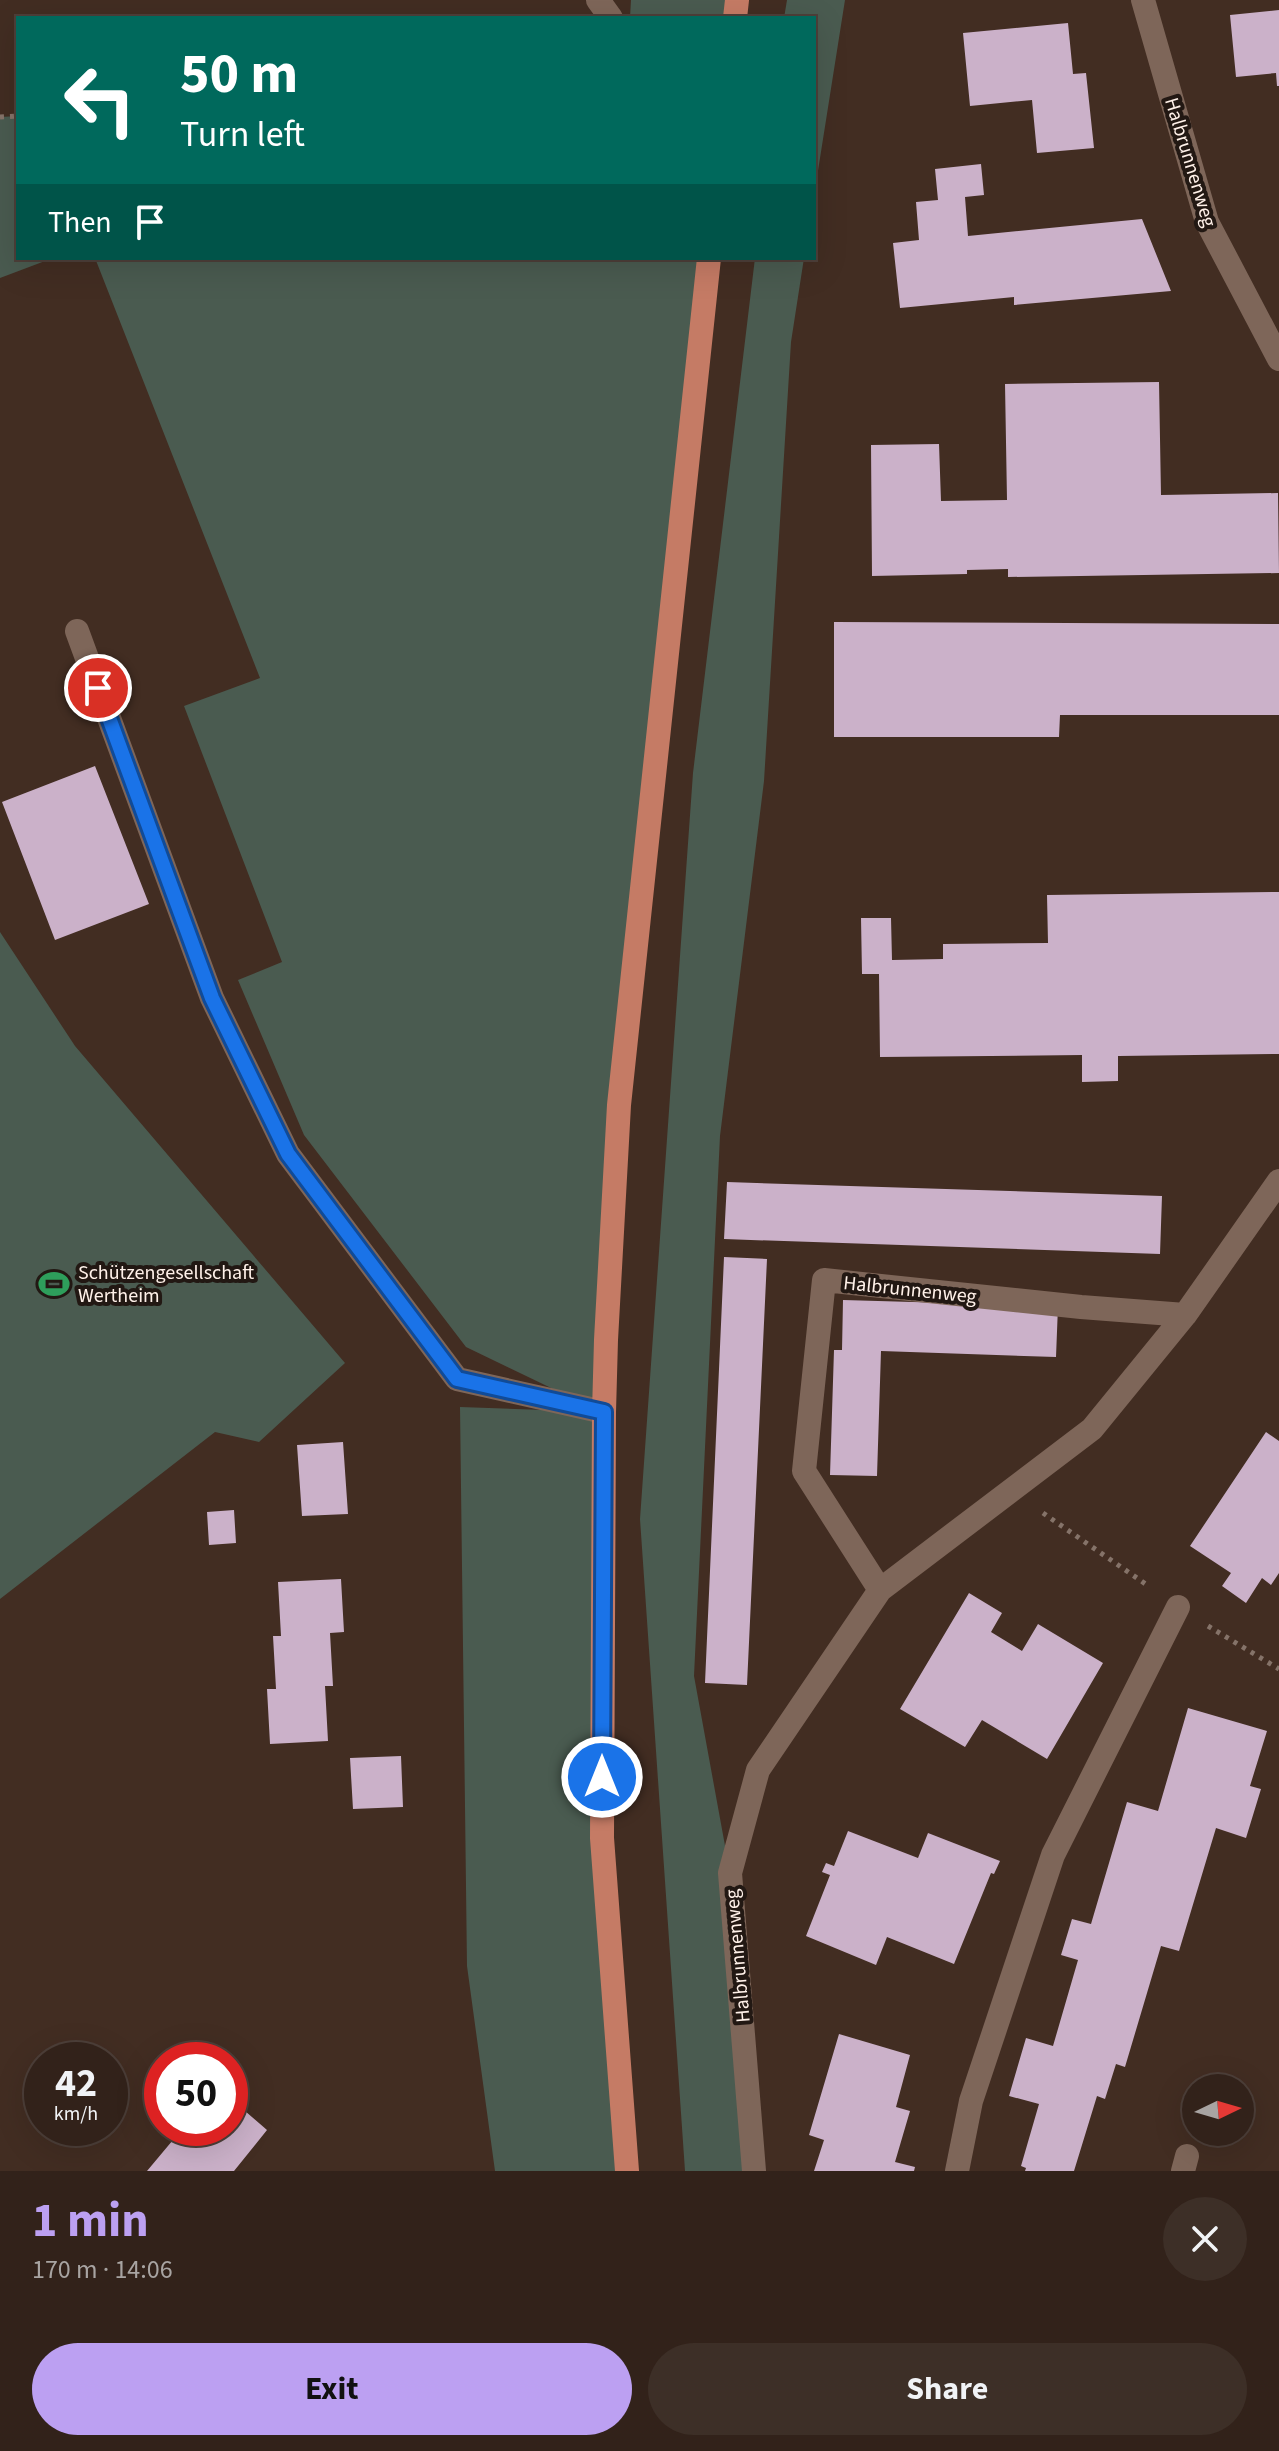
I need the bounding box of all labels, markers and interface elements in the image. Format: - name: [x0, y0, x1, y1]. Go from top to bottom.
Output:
- text: 50 m: [180, 35, 298, 114]
- icon: left: [48, 48, 152, 152]
- street label: Halbrunnenweg: [1157, 94, 1223, 230]
- text: Turn left: [180, 109, 305, 160]
- icon: arrive: [128, 200, 172, 244]
- text: Then: [48, 201, 112, 244]
- pin: [64, 654, 132, 722]
- icon: arrive: [76, 666, 120, 710]
- place label: Schützengesellschaft Wertheim: [78, 1259, 254, 1310]
- sports icon: Schützengesellschaft Wertheim: [37, 1267, 71, 1301]
- street label: Halbrunnenweg: [842, 1269, 978, 1311]
- position arrow: [560, 1735, 644, 1819]
- street label: Halbrunnenweg: [718, 1888, 758, 2024]
- speed limit sign: 50: [144, 2042, 248, 2146]
- text: 42: [55, 2055, 97, 2112]
- north arrow: [1182, 2074, 1254, 2146]
- map controls: [1182, 2074, 1254, 2146]
- text: km/h: [54, 2100, 98, 2128]
- text: 1 min: [32, 2187, 149, 2255]
- button: close: [1163, 2197, 1247, 2281]
- text: 170 m · 14:06: [32, 2251, 173, 2288]
- button: Exit: [32, 2343, 632, 2435]
- button: Share: [648, 2343, 1247, 2435]

